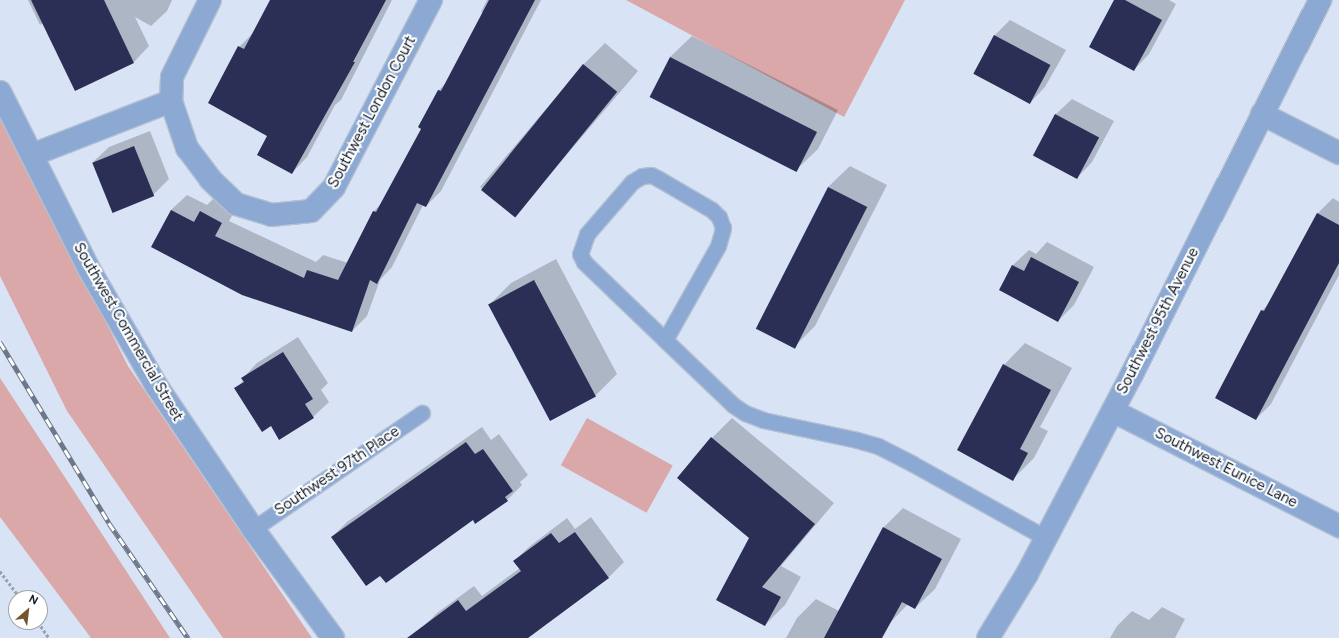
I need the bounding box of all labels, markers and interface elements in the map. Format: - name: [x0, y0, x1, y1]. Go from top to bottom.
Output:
- street label: Southwest London Court: [324, 33, 420, 191]
- street label: Southwest Commercial Street: [69, 240, 187, 424]
- street label: Southwest 95th Avenue: [1113, 245, 1203, 397]
- street label: Southwest 97th Place: [271, 423, 403, 519]
- street label: Southwest Eunice Lane: [1152, 424, 1300, 512]
- north arrow: [8, 590, 48, 630]
- text: N: [27, 592, 40, 608]

